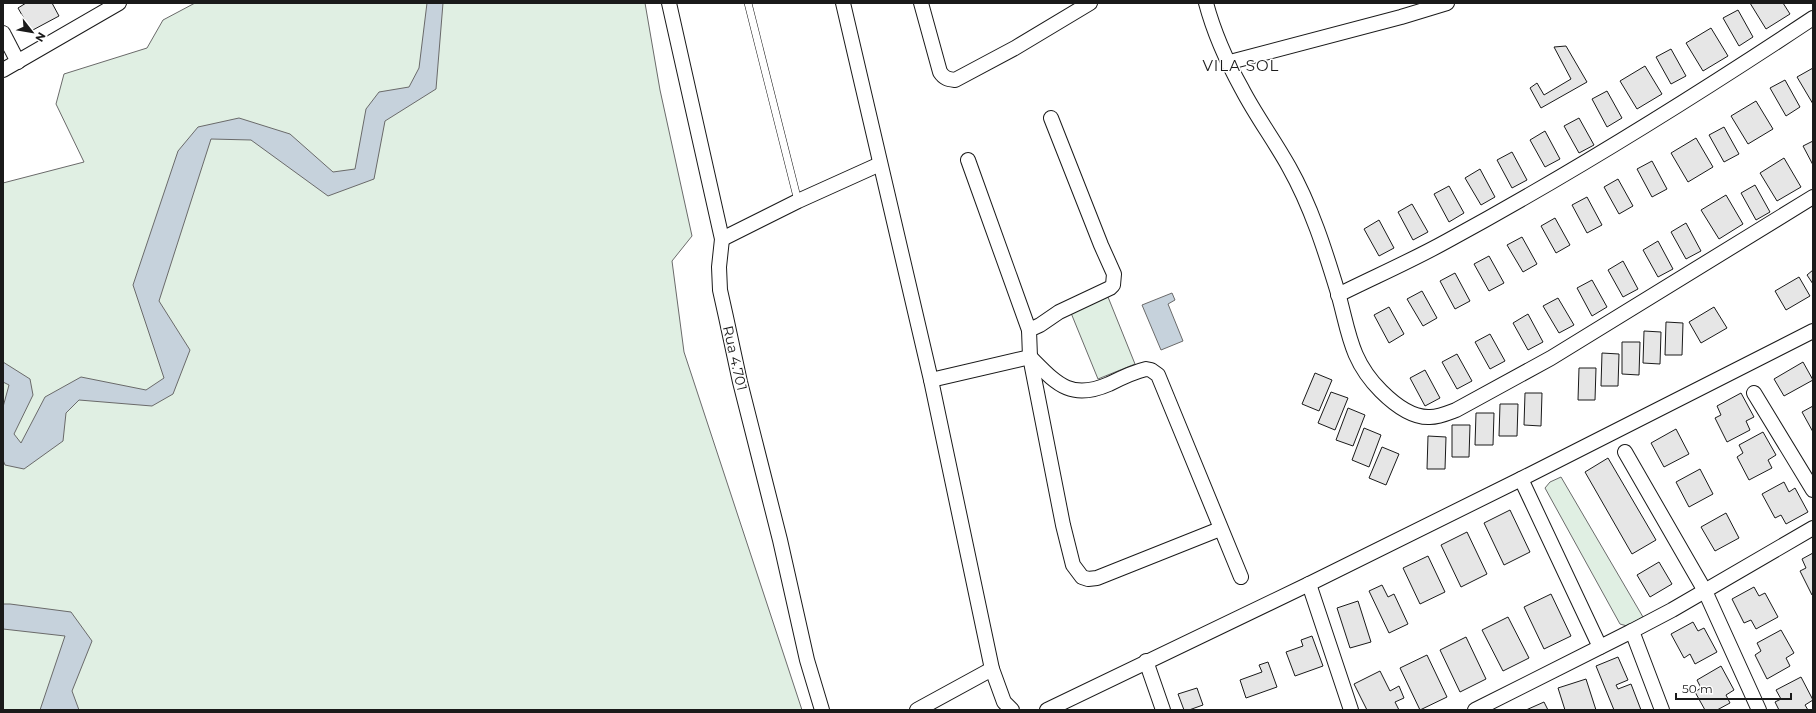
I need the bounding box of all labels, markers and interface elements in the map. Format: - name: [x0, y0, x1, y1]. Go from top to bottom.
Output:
- north arrow: [12, 12, 52, 52]
- text: N: [32, 30, 49, 45]
- district label: VILA SOL: [1203, 56, 1279, 75]
- street label: Rua 4.701: [719, 324, 751, 392]
- scale bar: [1676, 675, 1791, 701]
- text: 50 m: [1682, 681, 1713, 696]

